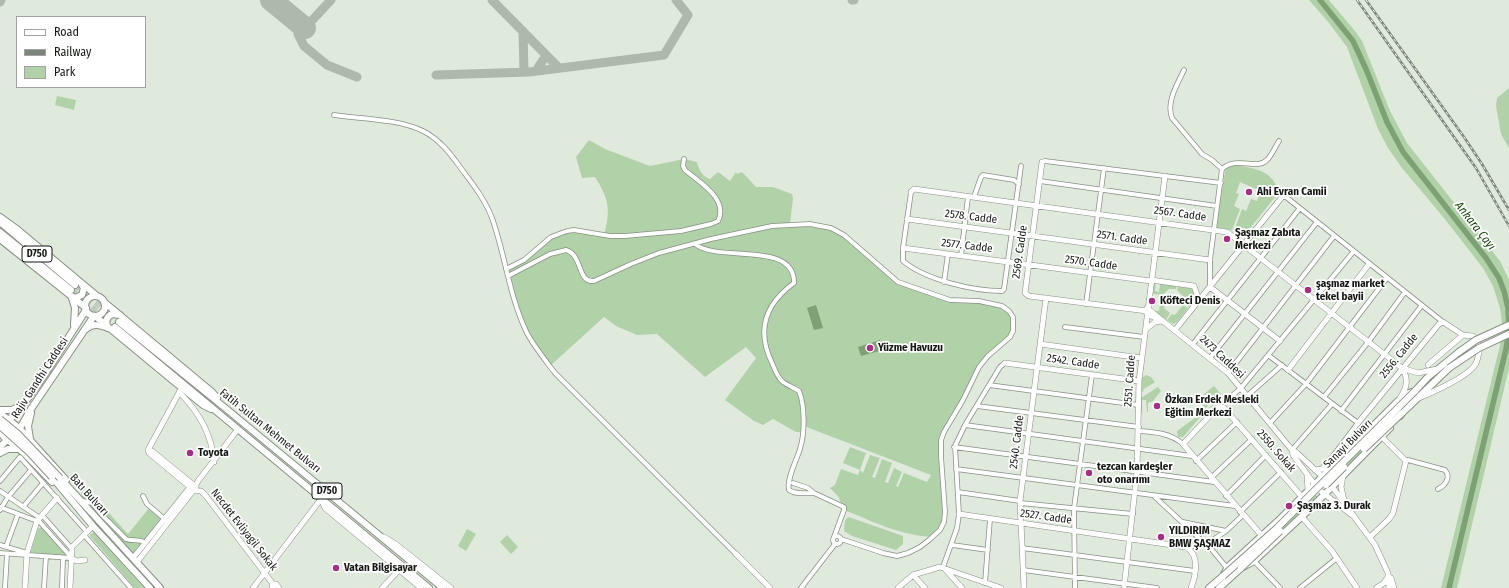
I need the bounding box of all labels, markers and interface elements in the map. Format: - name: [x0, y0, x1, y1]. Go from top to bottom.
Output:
- legend: [16, 16, 146, 88]
- text: Road: [54, 25, 79, 39]
- text: Railway: [54, 45, 91, 59]
- text: Park: [54, 65, 75, 79]
- place label: Ahi Evran Camii: [1257, 185, 1326, 199]
- marker: Ahi Evran Camii: [1244, 187, 1254, 197]
- water label: Ankara Çayı: [1452, 199, 1498, 253]
- street label: 2567. Cadde: [1153, 204, 1207, 224]
- street label: 2578. Cadde: [944, 207, 998, 227]
- street label: 2569. Cadde: [1010, 225, 1030, 279]
- place label: Şaşmaz Zabıta Merkezi: [1235, 226, 1300, 252]
- street label: 2571. Cadde: [1096, 228, 1148, 248]
- marker: Şaşmaz Zabıta Merkezi: [1222, 234, 1232, 244]
- street label: 2577. Cadde: [941, 236, 993, 256]
- road number: D750: [22, 246, 52, 262]
- street label: 2570. Cadde: [1064, 253, 1118, 273]
- place label: şaşmaz market tekel bayii: [1316, 277, 1385, 303]
- marker: şaşmaz market tekel bayii: [1303, 285, 1313, 295]
- place label: Köfteci Denis: [1160, 294, 1220, 308]
- marker: Köfteci Denis: [1147, 296, 1157, 306]
- street label: 2556. Cadde: [1377, 331, 1421, 381]
- street label: 2473 Caddesi: [1197, 333, 1247, 381]
- street label: Rajiv Gandhi Caddesi: [9, 335, 71, 421]
- place label: Yüzme Havuzu: [878, 341, 943, 355]
- marker: Yüzme Havuzu: [865, 343, 875, 353]
- street label: 2542. Cadde: [1046, 352, 1100, 372]
- street label: 2551. Cadde: [1122, 355, 1138, 407]
- street label: Fatih Sultan Mehmet Bulvarı: [217, 386, 323, 476]
- place label: Özkan Erdek Mesleki Eğitim Merkezi: [1165, 393, 1259, 419]
- marker: Özkan Erdek Mesleki Eğitim Merkezi: [1152, 401, 1162, 411]
- street label: 2540. Cadde: [1007, 414, 1027, 470]
- street label: Sanayi Bulvarı: [1321, 417, 1375, 471]
- street label: 2550. Sokak: [1254, 427, 1298, 475]
- place label: Toyota: [198, 446, 229, 460]
- marker: Toyota: [185, 448, 195, 458]
- place label: tezcan kardeşler oto onarımı: [1097, 460, 1172, 486]
- marker: tezcan kardeşler oto onarımı: [1084, 468, 1094, 478]
- street label: Batı Bulvarı: [67, 471, 111, 519]
- road number: D750: [312, 483, 342, 499]
- street label: Necdet Evliyagil Sokak: [208, 487, 280, 573]
- place label: Şaşmaz 3. Durak: [1297, 499, 1371, 513]
- marker: Şaşmaz 3. Durak: [1284, 501, 1294, 511]
- street label: 2527. Cadde: [1019, 507, 1073, 527]
- place label: YILDIRIM BMW ŞAŞMAZ: [1169, 524, 1230, 550]
- marker: YILDIRIM BMW ŞAŞMAZ: [1156, 532, 1166, 542]
- place label: Vatan Bilgisayar: [344, 561, 417, 575]
- marker: Vatan Bilgisayar: [331, 563, 341, 573]

